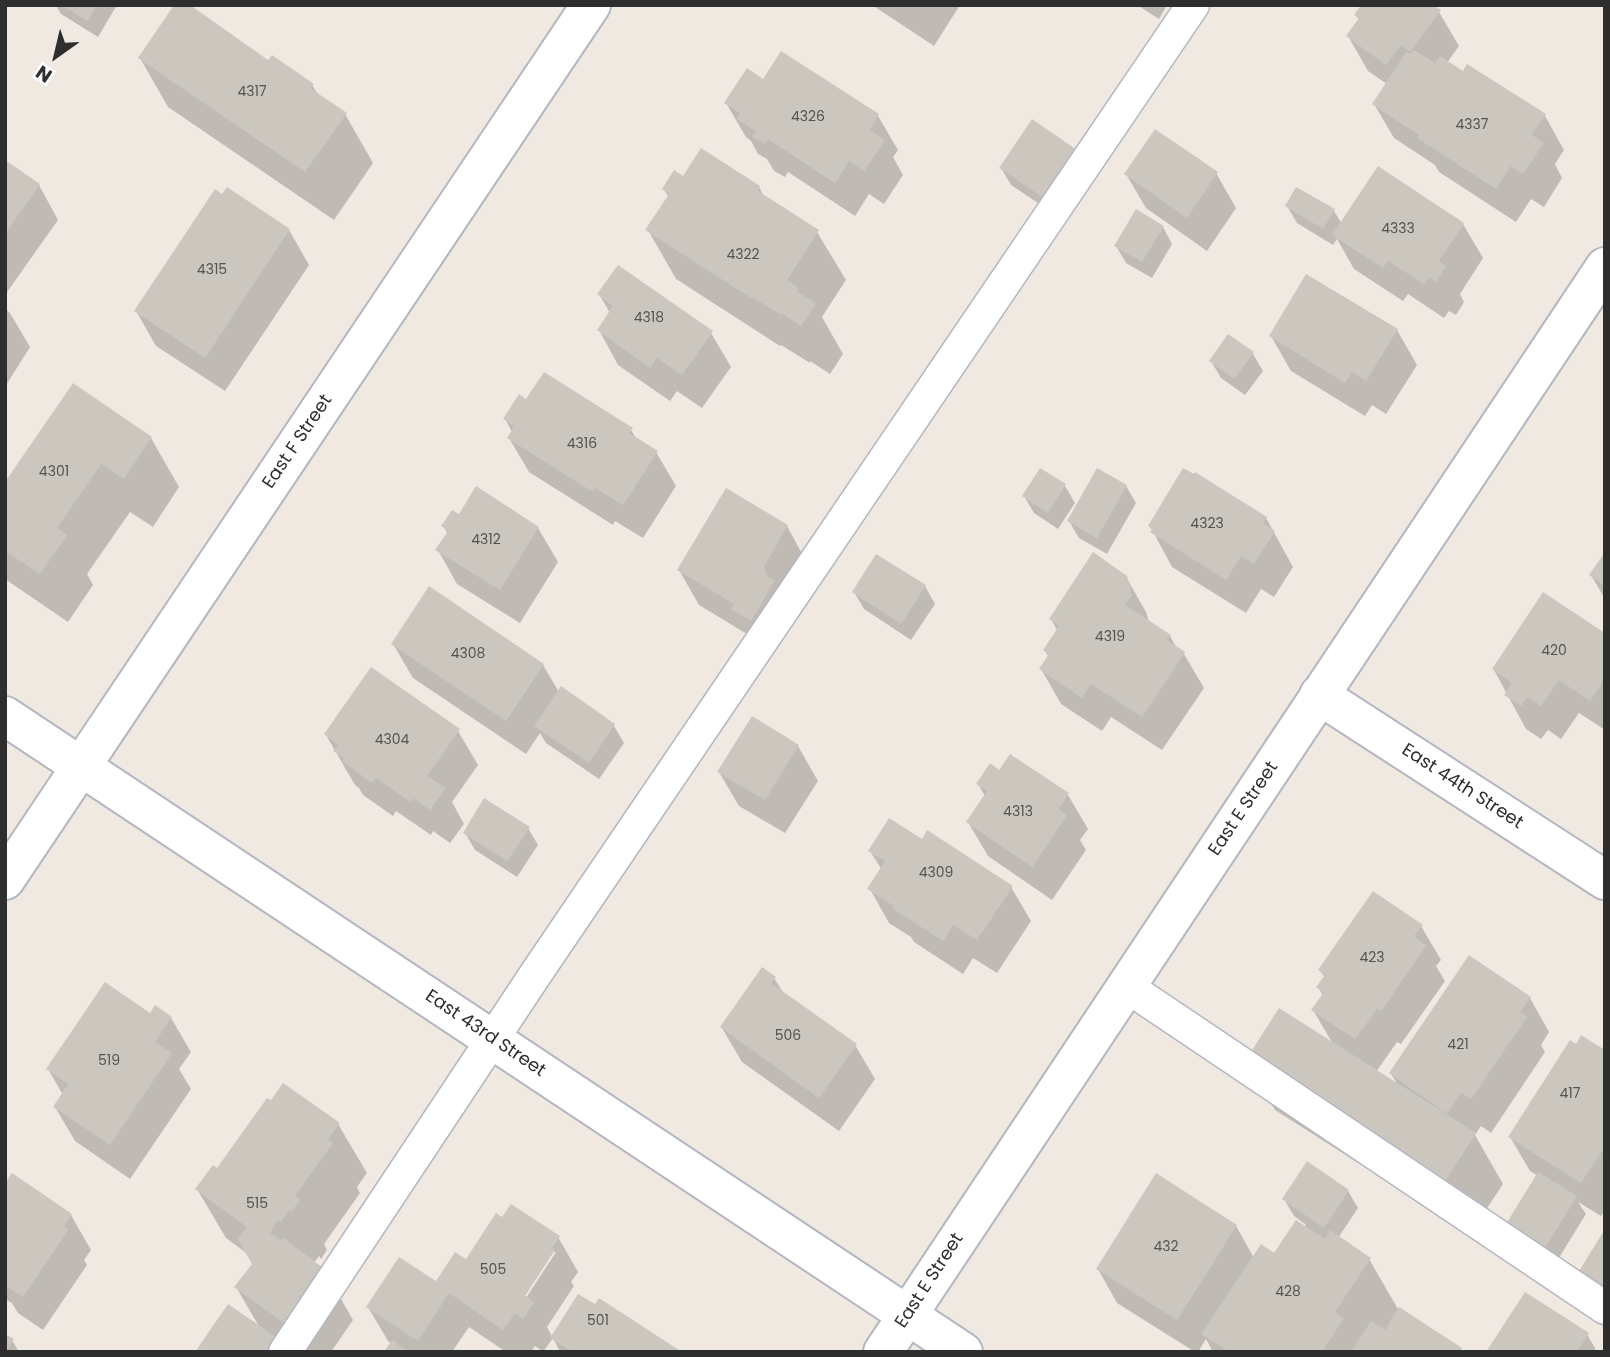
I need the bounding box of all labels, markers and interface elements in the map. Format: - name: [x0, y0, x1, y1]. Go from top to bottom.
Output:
- north arrow: [21, 21, 91, 91]
- text: N: [31, 59, 57, 89]
- house number: 4317: [237, 84, 267, 100]
- house number: 4326: [791, 109, 825, 125]
- house number: 4337: [1456, 117, 1488, 133]
- house number: 4333: [1381, 221, 1415, 237]
- house number: 4322: [726, 247, 760, 263]
- house number: 4315: [197, 262, 227, 278]
- house number: 4318: [634, 310, 664, 326]
- street label: East F Street: [259, 391, 337, 493]
- house number: 4316: [567, 436, 597, 452]
- house number: 4301: [39, 464, 69, 480]
- house number: 4323: [1190, 516, 1224, 532]
- house number: 4312: [471, 532, 501, 548]
- house number: 4319: [1095, 629, 1125, 645]
- house number: 420: [1541, 643, 1567, 659]
- house number: 4308: [451, 646, 485, 662]
- house number: 4304: [375, 732, 409, 748]
- street label: East 44th Street: [1397, 740, 1527, 834]
- street label: East E Street: [1205, 758, 1283, 860]
- house number: 4313: [1003, 804, 1033, 820]
- house number: 4309: [919, 865, 953, 881]
- house number: 423: [1359, 950, 1385, 966]
- street label: East 43rd Street: [421, 986, 549, 1082]
- house number: 506: [775, 1028, 801, 1044]
- house number: 421: [1447, 1037, 1469, 1053]
- house number: 519: [98, 1053, 120, 1069]
- house number: 417: [1560, 1086, 1580, 1102]
- house number: 515: [246, 1196, 268, 1212]
- street label: East E Street: [891, 1229, 969, 1333]
- house number: 432: [1153, 1239, 1179, 1255]
- house number: 505: [480, 1262, 506, 1278]
- house number: 428: [1275, 1284, 1301, 1300]
- house number: 501: [587, 1313, 609, 1329]

